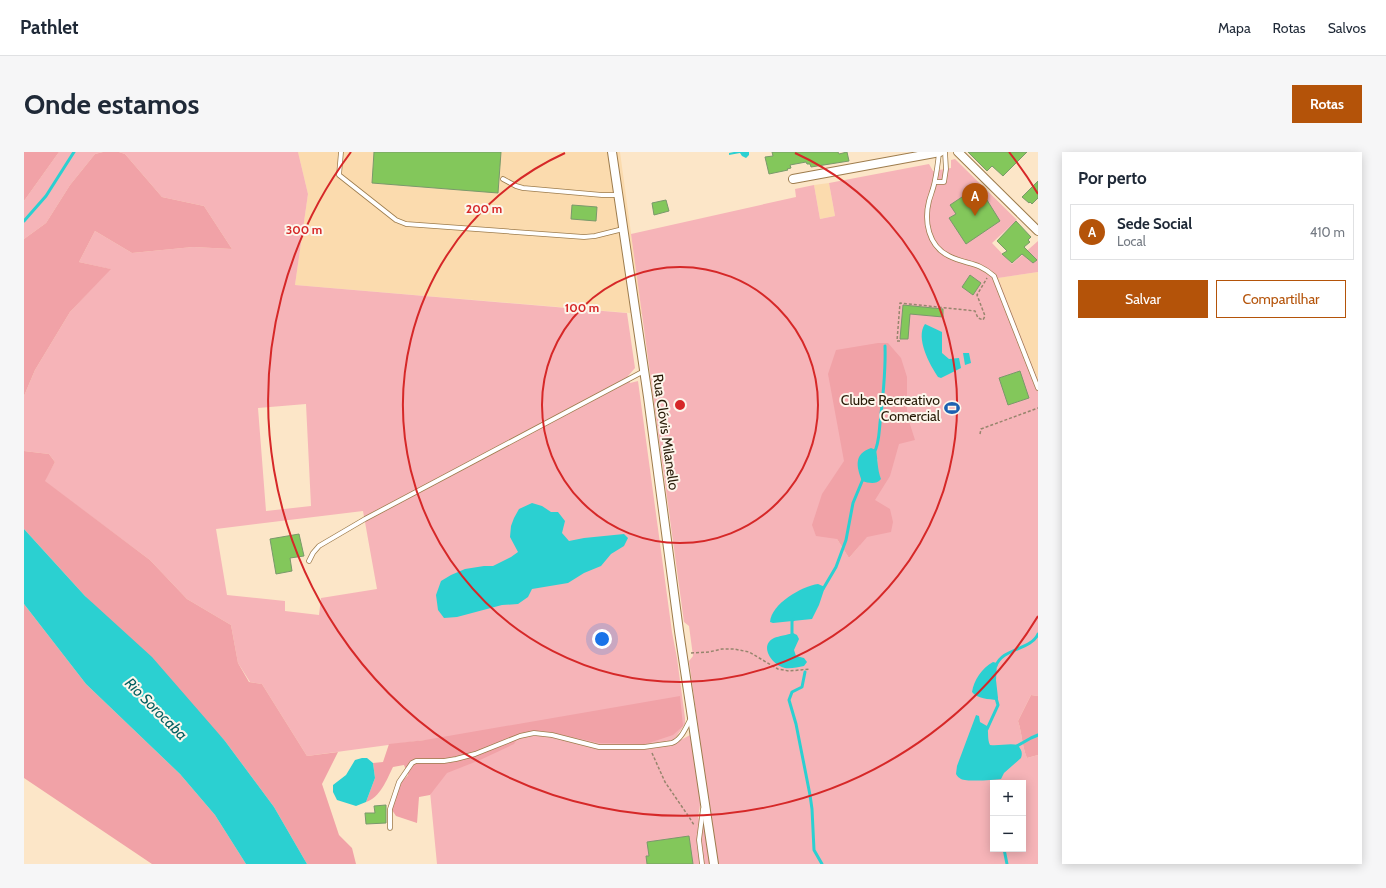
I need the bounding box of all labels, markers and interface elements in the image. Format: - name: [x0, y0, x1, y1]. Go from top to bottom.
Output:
- text: Pathlet: [20, 16, 79, 39]
- text: Mapa: [1218, 19, 1251, 37]
- text: Rotas: [1273, 19, 1306, 37]
- text: Salvos: [1328, 19, 1366, 37]
- button: Rotas: [1292, 85, 1362, 123]
- text: Onde estamos: [24, 87, 199, 121]
- text: Por perto: [1078, 168, 1147, 188]
- pin: A: [962, 183, 988, 216]
- text: 200 m: [466, 201, 502, 216]
- text: Sede Social: [1117, 215, 1192, 233]
- text: 300 m: [286, 222, 322, 237]
- text: A: [1088, 224, 1096, 240]
- text: 410 m: [1310, 224, 1345, 240]
- text: Local: [1117, 233, 1146, 249]
- button: Salvar: [1078, 280, 1208, 318]
- button: Compartilhar: [1216, 280, 1346, 318]
- text: 100 m: [565, 300, 599, 315]
- street label: Rua Clóvis Milanello: [649, 373, 683, 492]
- place label: Clube Recreativo Comercial: [841, 391, 941, 425]
- centre of rings: [673, 398, 687, 412]
- sports icon: Clube Recreativo Comercial: [943, 399, 961, 417]
- your location: [592, 629, 612, 649]
- water label: Rio Sorocaba: [121, 674, 191, 744]
- map controls: [990, 780, 1026, 852]
- button: +: [990, 780, 1026, 816]
- button: −: [990, 816, 1026, 852]

